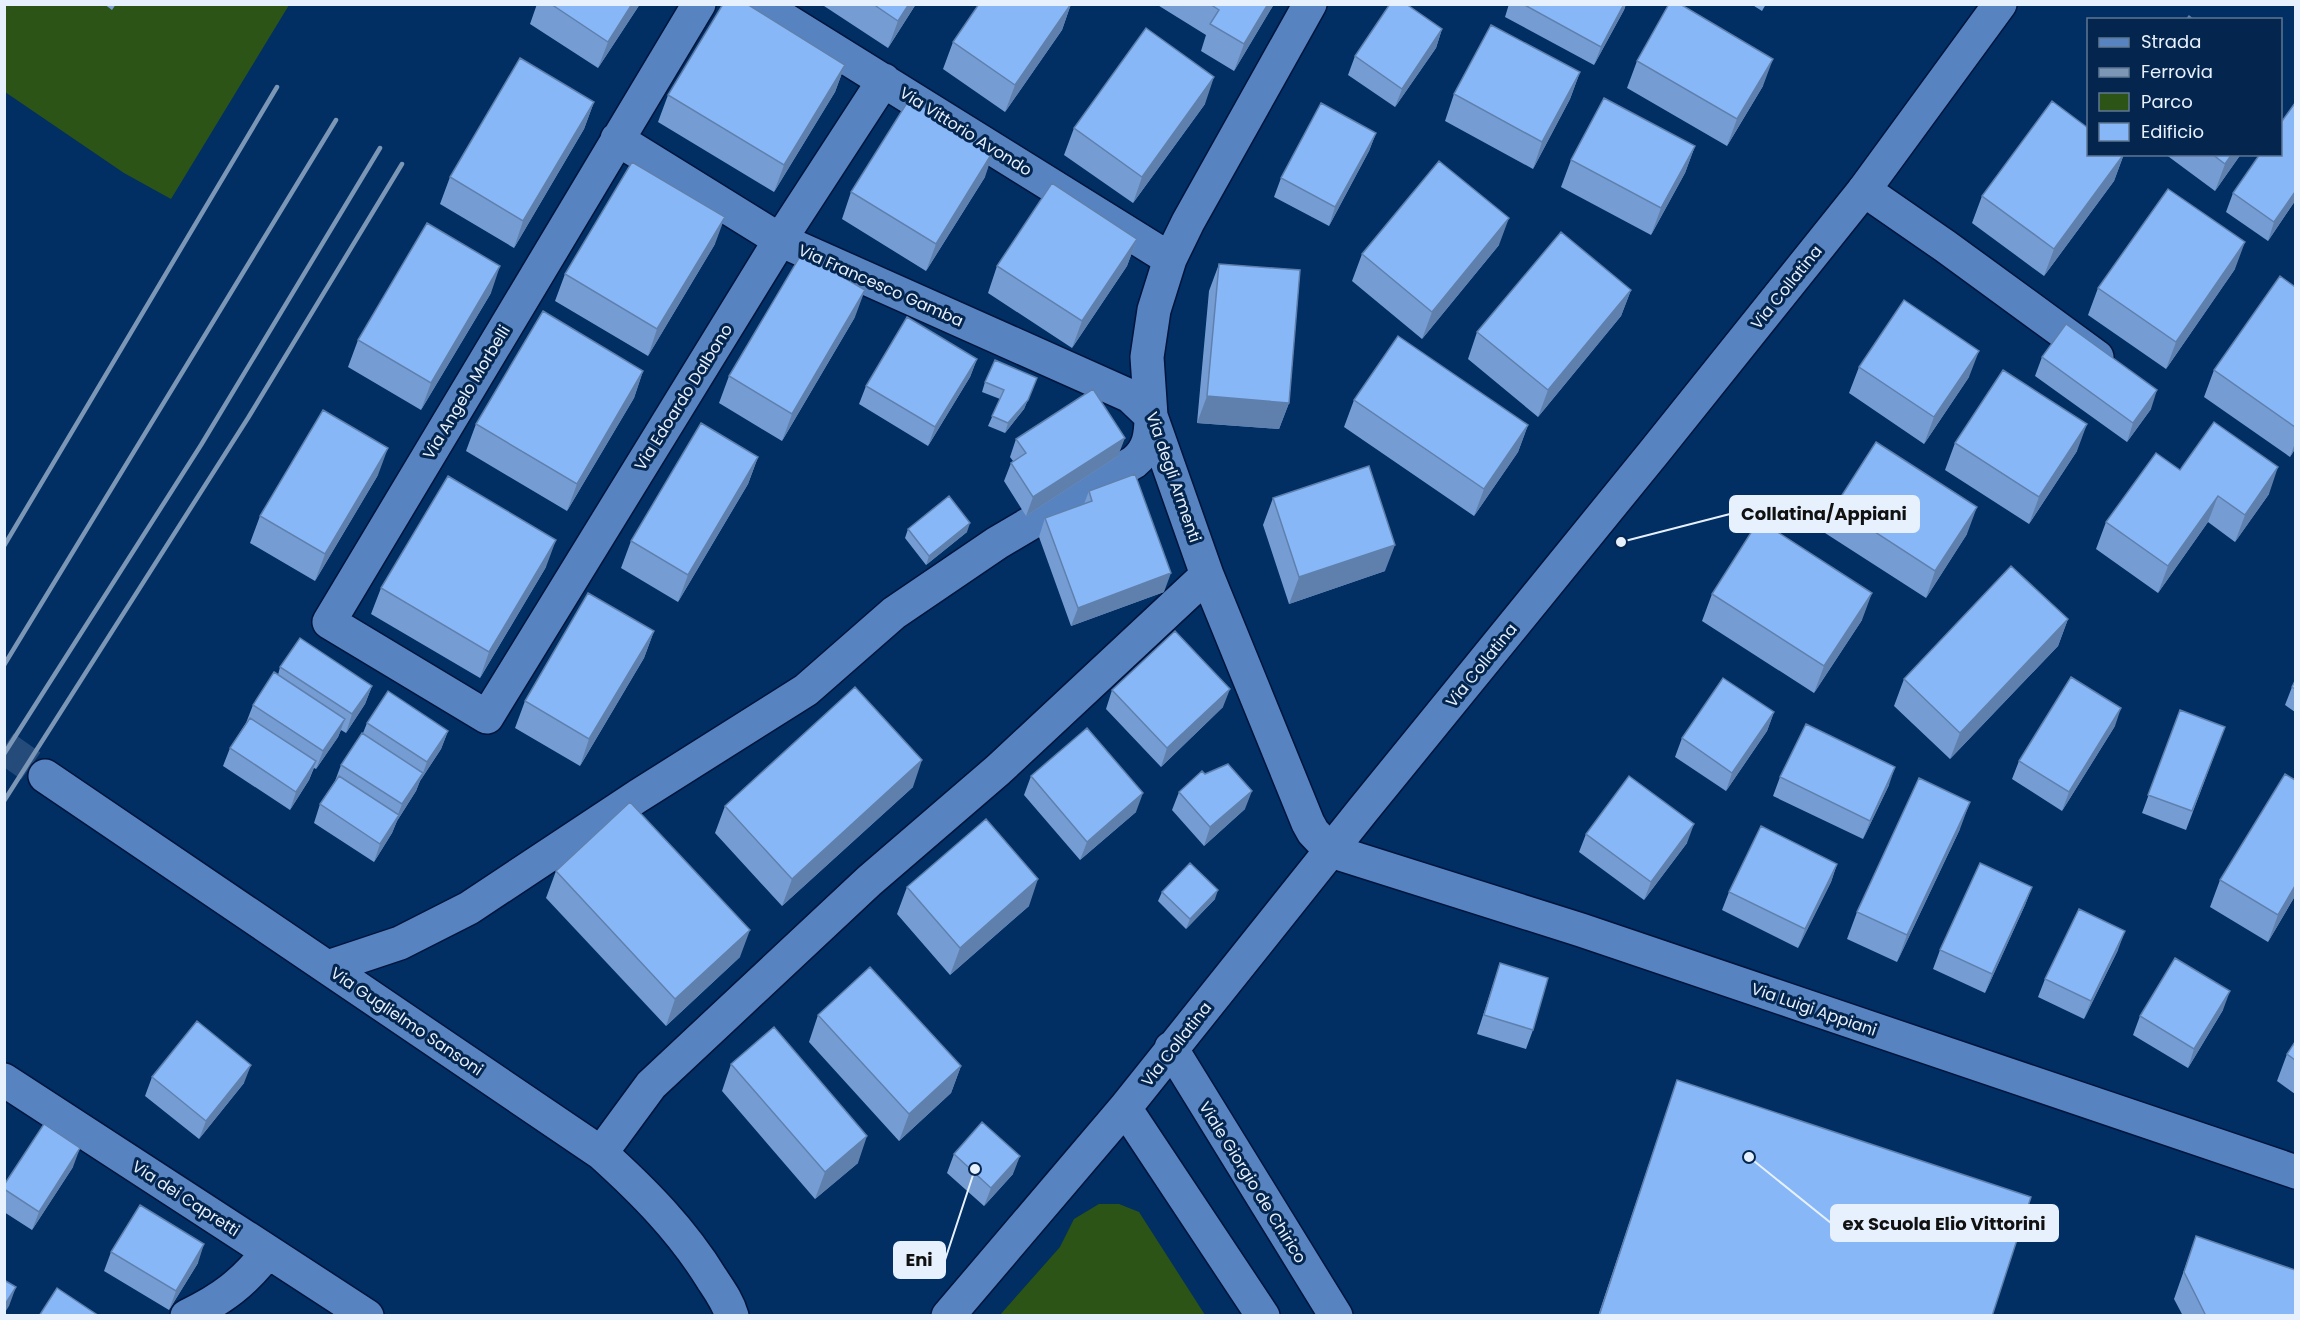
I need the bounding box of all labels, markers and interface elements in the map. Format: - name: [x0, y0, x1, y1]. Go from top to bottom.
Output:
- legend: [2087, 18, 2282, 156]
- text: Strada: [2141, 29, 2201, 54]
- text: Ferrovia: [2141, 59, 2213, 84]
- street label: Via Vittorio Avondo: [895, 81, 1036, 182]
- text: Parco: [2141, 89, 2193, 114]
- text: Edificio: [2141, 119, 2204, 144]
- street label: Via Francesco Gamba: [795, 239, 967, 332]
- street label: Via Collatina: [1745, 240, 1827, 334]
- street label: Via Edoardo Dalbono: [629, 320, 738, 475]
- street label: Via Angelo Morbelli: [417, 321, 516, 464]
- street label: Via degli Armenti: [1140, 409, 1207, 546]
- callout: Collatina/Appiani: [1730, 496, 1919, 532]
- text: Collatina/Appiani: [1741, 501, 1907, 526]
- street label: Via Collatina: [1440, 618, 1522, 712]
- street label: Via Guglielmo Sansoni: [326, 962, 487, 1081]
- street label: Via Luigi Appiani: [1748, 977, 1880, 1042]
- street label: Via Collatina: [1136, 997, 1217, 1092]
- street label: Viale Giorgio de Chirico: [1193, 1097, 1312, 1268]
- street label: Via dei Capretti: [127, 1155, 244, 1242]
- callout: ex Scuola Elio Vittorini: [1831, 1205, 2058, 1241]
- text: ex Scuola Elio Vittorini: [1842, 1211, 2046, 1236]
- callout: Eni: [894, 1242, 945, 1278]
- text: Eni: [905, 1247, 933, 1272]

